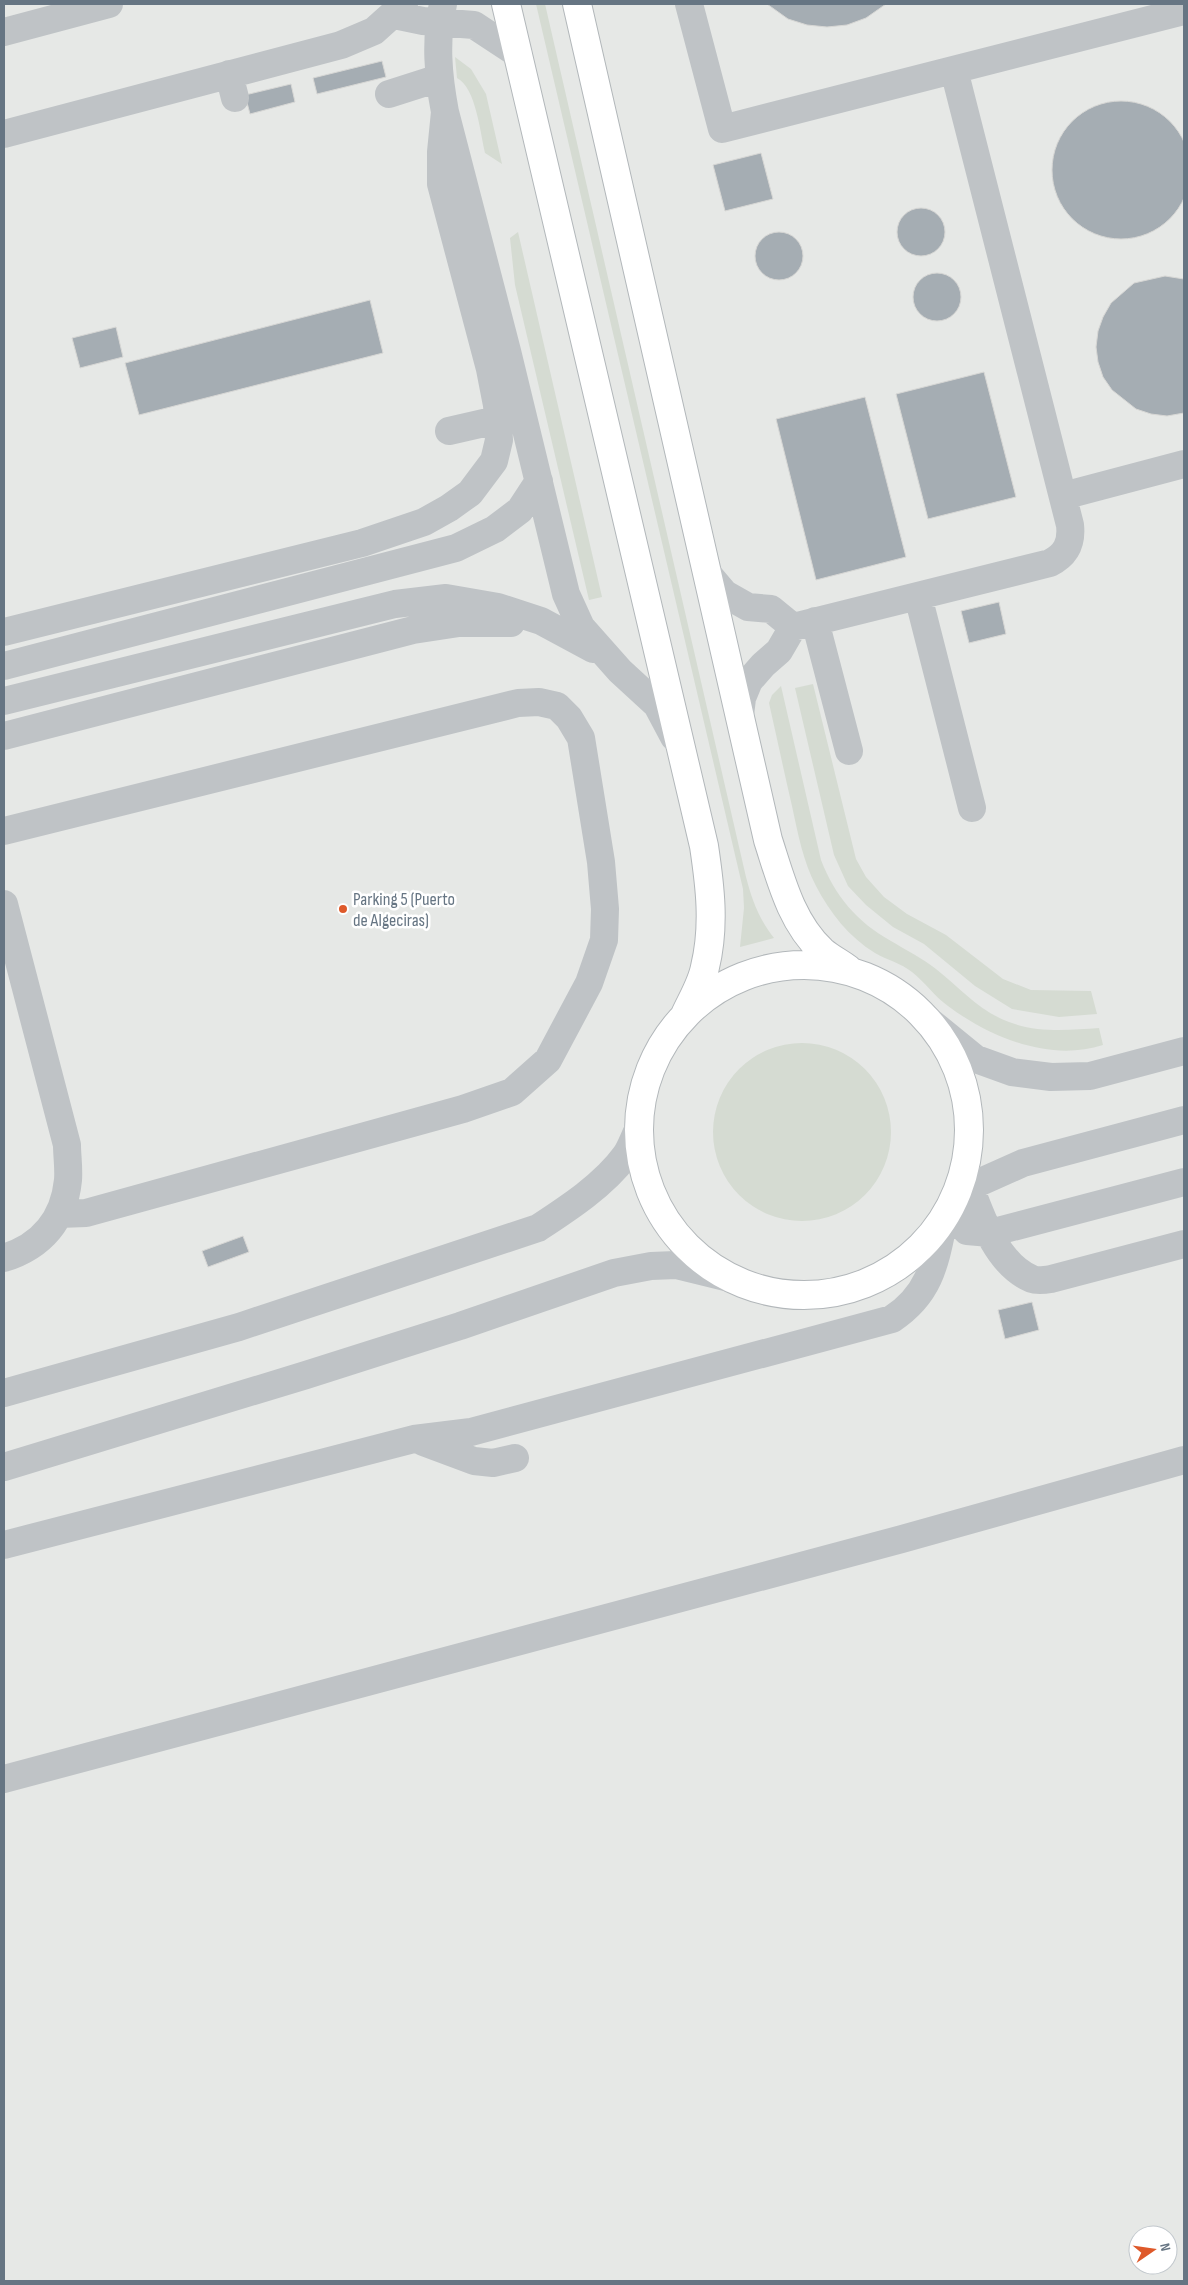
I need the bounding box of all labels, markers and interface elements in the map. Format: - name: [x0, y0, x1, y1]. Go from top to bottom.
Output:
- place label: Parking 5 (Puerto de Algeciras): [353, 889, 455, 931]
- marker: Parking 5 (Puerto de Algeciras): [337, 903, 349, 915]
- north arrow: [1128, 2225, 1178, 2275]
- text: N: [1156, 2242, 1174, 2253]

